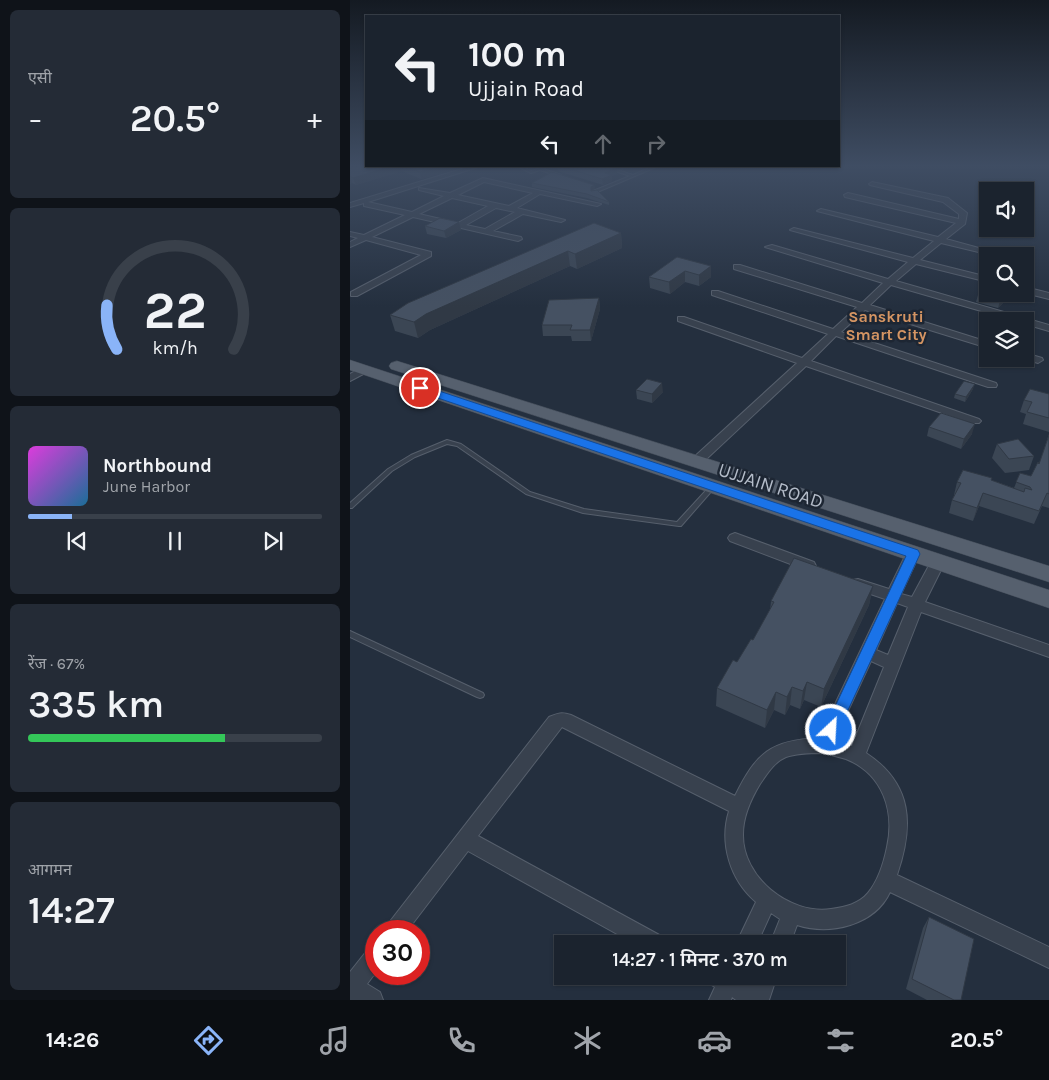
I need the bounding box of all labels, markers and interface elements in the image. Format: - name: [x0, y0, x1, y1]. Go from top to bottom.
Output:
- text: 100 m: [468, 34, 567, 75]
- icon: left: [385, 35, 450, 100]
- text: एसी: [28, 68, 52, 87]
- text: Ujjain Road: [468, 76, 584, 102]
- text: 20.5°: [130, 96, 220, 141]
- text: −: [28, 102, 43, 135]
- text: +: [307, 102, 322, 135]
- icon: left: [536, 130, 564, 158]
- icon: ahead: [589, 130, 617, 158]
- icon: right: [642, 130, 670, 158]
- map controls: [979, 182, 1034, 367]
- button: sound: [979, 182, 1034, 237]
- button: search: [979, 247, 1034, 302]
- text: 22: [144, 280, 206, 341]
- district label: Sanskruti Smart City: [845, 307, 927, 344]
- button: layers: [979, 312, 1034, 367]
- text: km/h: [152, 338, 198, 359]
- pin: [399, 367, 441, 409]
- icon: arrive: [406, 374, 434, 402]
- text: Northbound: [103, 455, 212, 477]
- street label: UJJAIN ROAD: [716, 459, 826, 513]
- text: June Harbor: [103, 477, 190, 496]
- icon: previous: [63, 527, 91, 555]
- icon: pause: [161, 527, 189, 555]
- icon: next: [259, 527, 287, 555]
- text: रेंज · 67%: [28, 654, 85, 673]
- text: 335 km: [28, 682, 164, 727]
- position arrow: [804, 703, 856, 755]
- text: आगमन: [28, 860, 72, 879]
- text: 14:27: [28, 888, 115, 933]
- speed limit sign: 30: [365, 920, 430, 985]
- text: 14:27 · 1 मिनट · 370 m: [612, 949, 788, 971]
- icon: directions: [191, 1023, 226, 1058]
- icon: music: [317, 1023, 352, 1058]
- icon: phone: [444, 1023, 479, 1058]
- icon: climate: [570, 1023, 605, 1058]
- icon: car: [697, 1023, 732, 1058]
- icon: filters: [823, 1023, 858, 1058]
- text: 14:26: [46, 1027, 99, 1053]
- text: 20.5°: [950, 1027, 1003, 1053]

